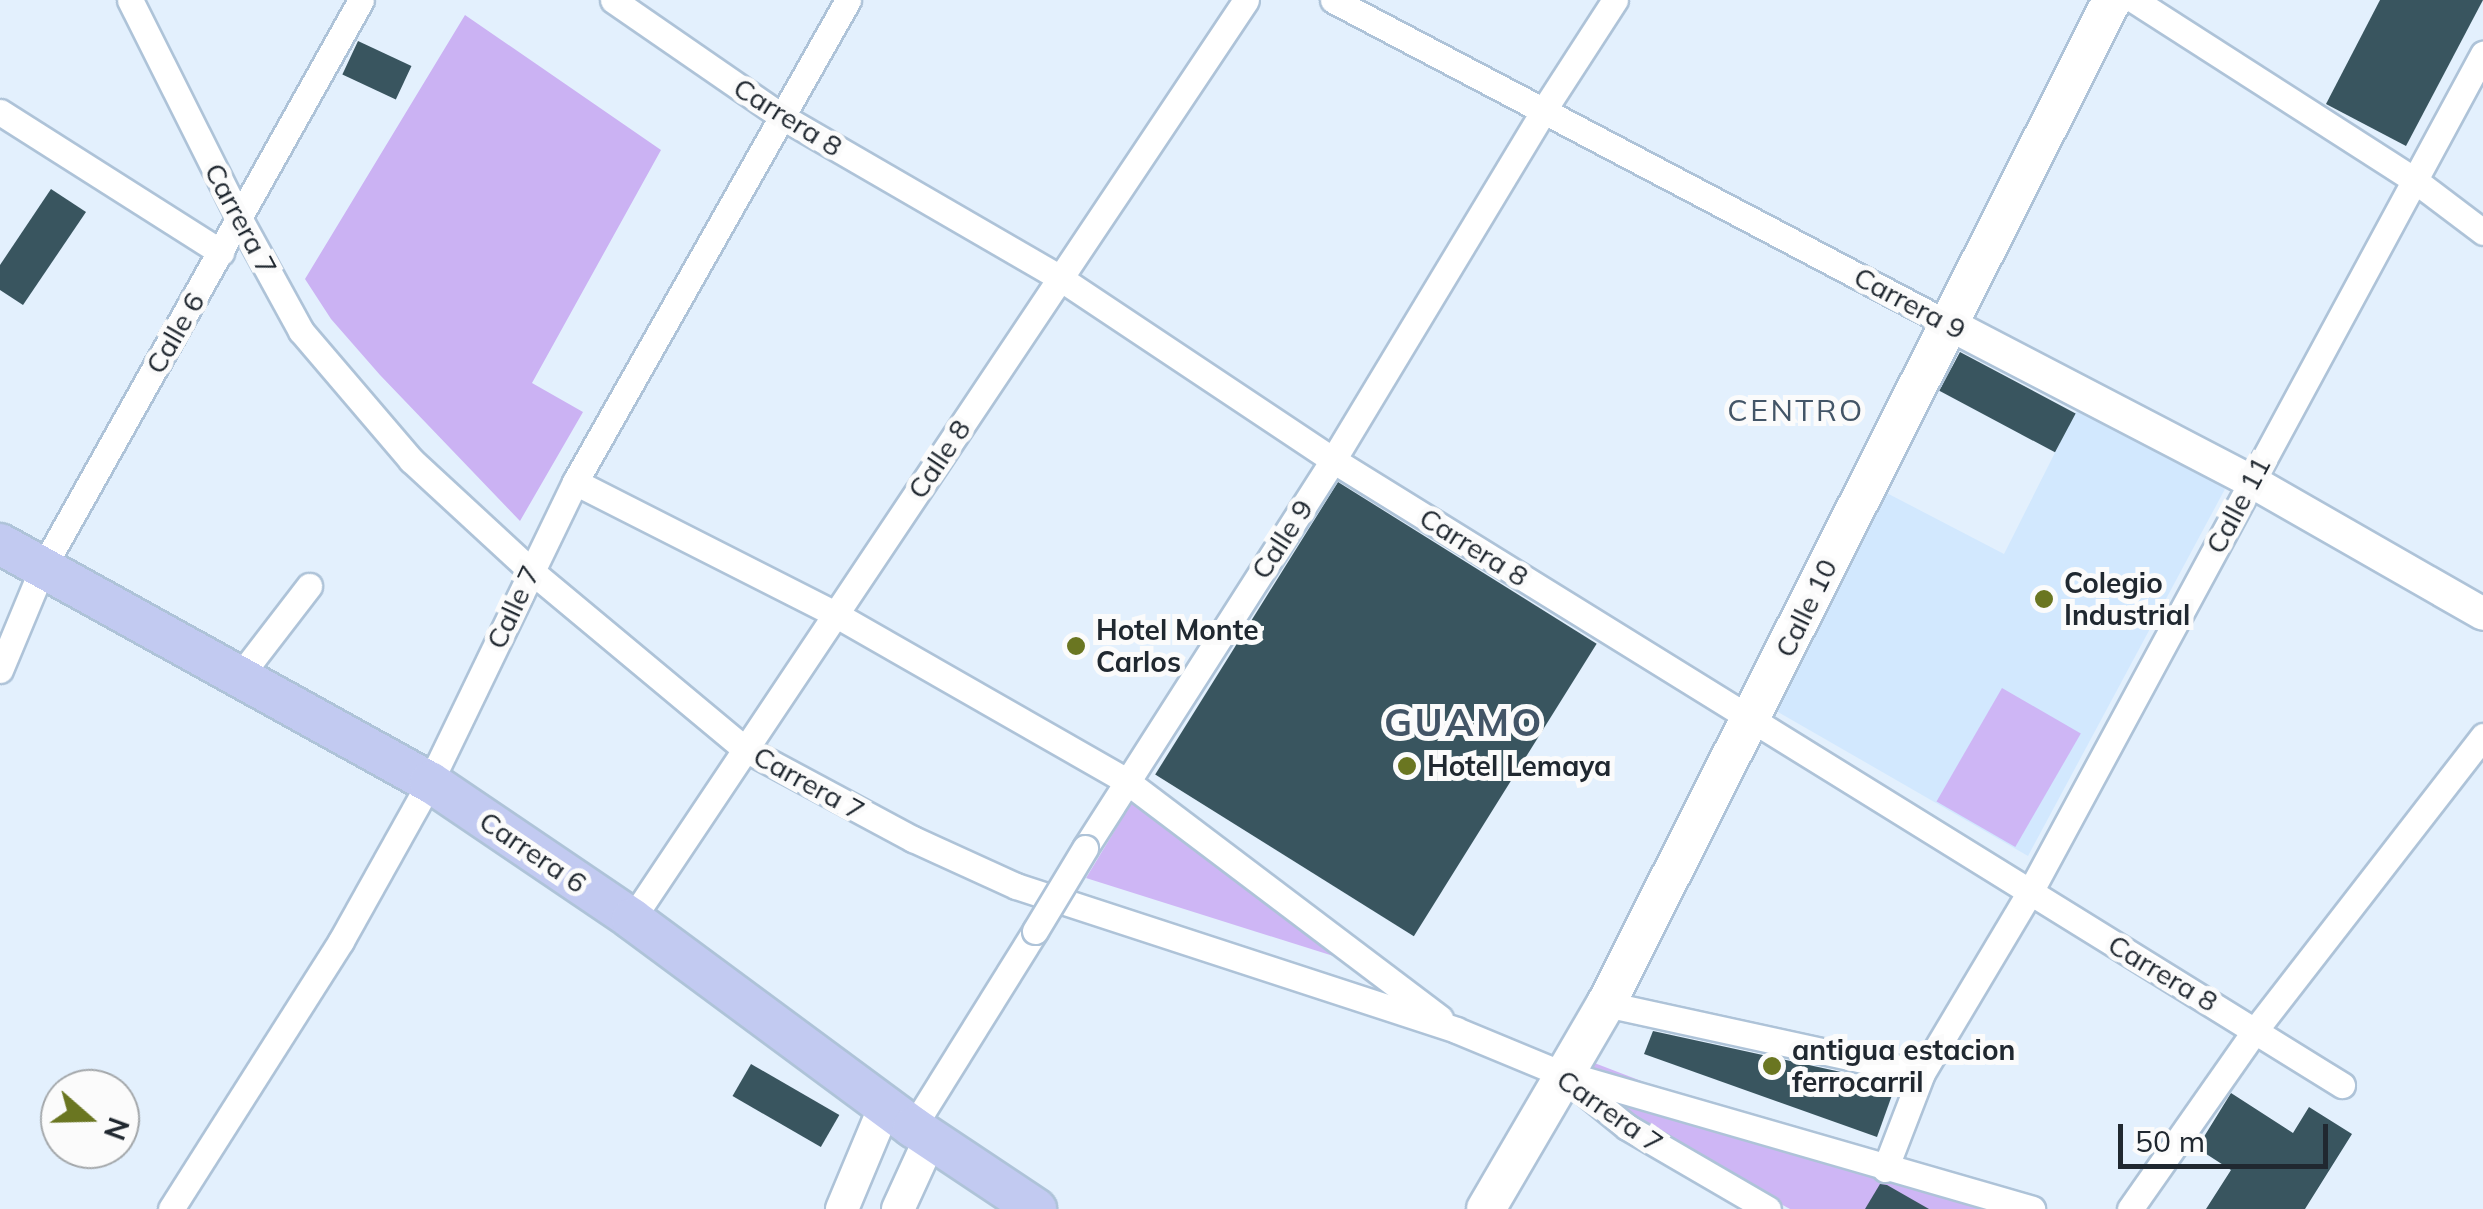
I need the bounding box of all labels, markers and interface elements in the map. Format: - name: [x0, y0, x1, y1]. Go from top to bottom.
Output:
- street label: Carrera 8: [727, 70, 849, 164]
- street label: Carrera 7: [198, 157, 284, 281]
- street label: Carrera 9: [1848, 260, 1972, 346]
- street label: Calle 6: [138, 286, 212, 380]
- district label: CENTRO: [1727, 392, 1865, 428]
- street label: Calle 8: [900, 413, 978, 505]
- street label: Calle 11: [2199, 451, 2277, 559]
- street label: Calle 9: [1244, 493, 1320, 585]
- street label: Carrera 8: [1413, 500, 1535, 594]
- street label: Calle 10: [1768, 553, 1844, 663]
- street label: Calle 7: [479, 560, 547, 654]
- place label: Colegio Industrial: [2064, 566, 2190, 632]
- marker: Colegio Industrial: [2033, 588, 2055, 610]
- place label: Hotel Monte Carlos: [1096, 613, 1259, 679]
- marker: Hotel Monte Carlos: [1065, 635, 1087, 657]
- district label: GUAMO: [1384, 700, 1544, 746]
- street label: Carrera 7: [748, 739, 870, 827]
- place label: Hotel Lemaya: [1427, 749, 1611, 783]
- marker: Hotel Lemaya: [1396, 755, 1418, 777]
- street label: Carrera 6: [473, 804, 593, 900]
- street label: Carrera 8: [2102, 927, 2224, 1019]
- place label: antigua estacion ferrocarril: [1792, 1033, 2015, 1099]
- marker: antigua estacion ferrocarril: [1761, 1055, 1783, 1077]
- street label: Carrera 7: [1550, 1062, 1670, 1160]
- north arrow: [40, 1069, 140, 1169]
- scale bar: [2123, 1104, 2333, 1166]
- text: N: [97, 1113, 137, 1145]
- text: 50 m: [2135, 1122, 2205, 1160]

